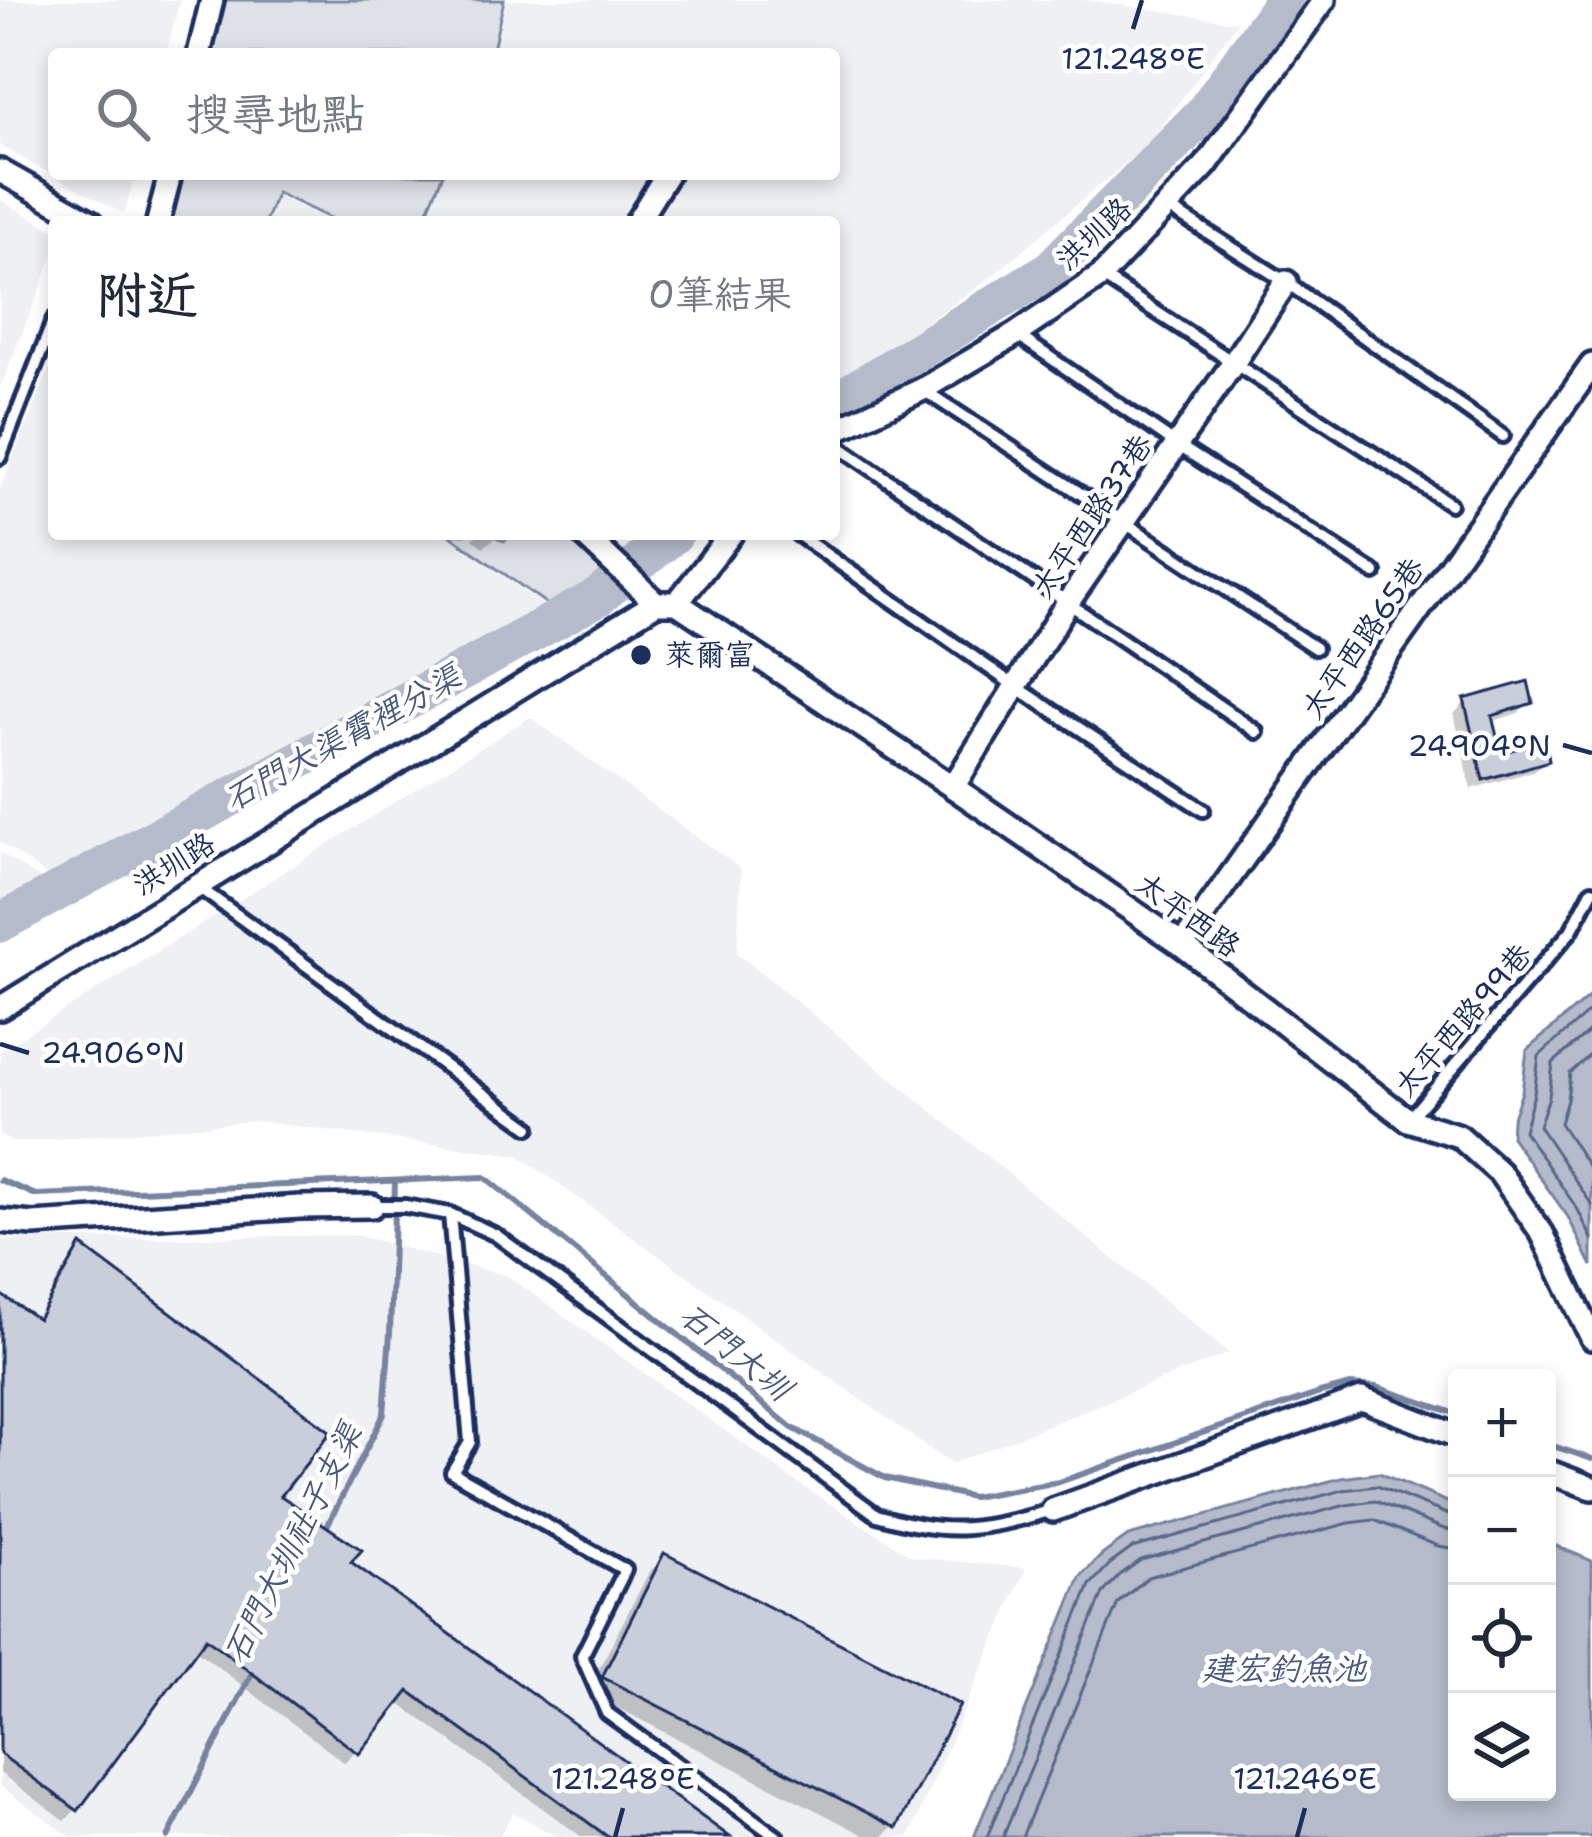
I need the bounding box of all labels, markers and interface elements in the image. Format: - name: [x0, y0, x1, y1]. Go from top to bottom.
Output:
- text: 121.248°E: [1061, 38, 1205, 79]
- search box: [48, 48, 840, 180]
- icon: search: [90, 81, 156, 147]
- text: 搜尋地點: [186, 84, 366, 144]
- street label: 洪圳路: [1047, 188, 1141, 279]
- text: 附近: [96, 261, 198, 329]
- text: 0筆結果: [648, 268, 792, 320]
- street label: 太平西路37巷: [1022, 426, 1162, 606]
- street label: 太平西路65巷: [1292, 549, 1433, 727]
- place label: 萊爾富: [665, 634, 755, 675]
- marker: 萊爾富: [628, 642, 654, 668]
- water label: 石門大渠霄裡分渠: [216, 652, 471, 821]
- text: 24.904°N: [1407, 725, 1551, 766]
- street label: 洪圳路: [125, 822, 223, 905]
- street label: 太平西路: [1128, 863, 1249, 966]
- street label: 太平西路99巷: [1385, 934, 1541, 1105]
- text: 24.906°N: [41, 1032, 185, 1073]
- water label: 石門大圳: [670, 1292, 803, 1412]
- map controls: [1448, 1369, 1556, 1801]
- button: +: [1448, 1369, 1556, 1477]
- water label: 石門大圳社子支渠: [212, 1413, 374, 1671]
- button: −: [1448, 1477, 1556, 1585]
- button: locate: [1448, 1585, 1556, 1693]
- water label: 建宏釣魚池: [1202, 1646, 1368, 1691]
- button: layers: [1448, 1693, 1556, 1801]
- text: 121.248°E: [551, 1758, 695, 1799]
- text: 121.246°E: [1233, 1758, 1377, 1799]

